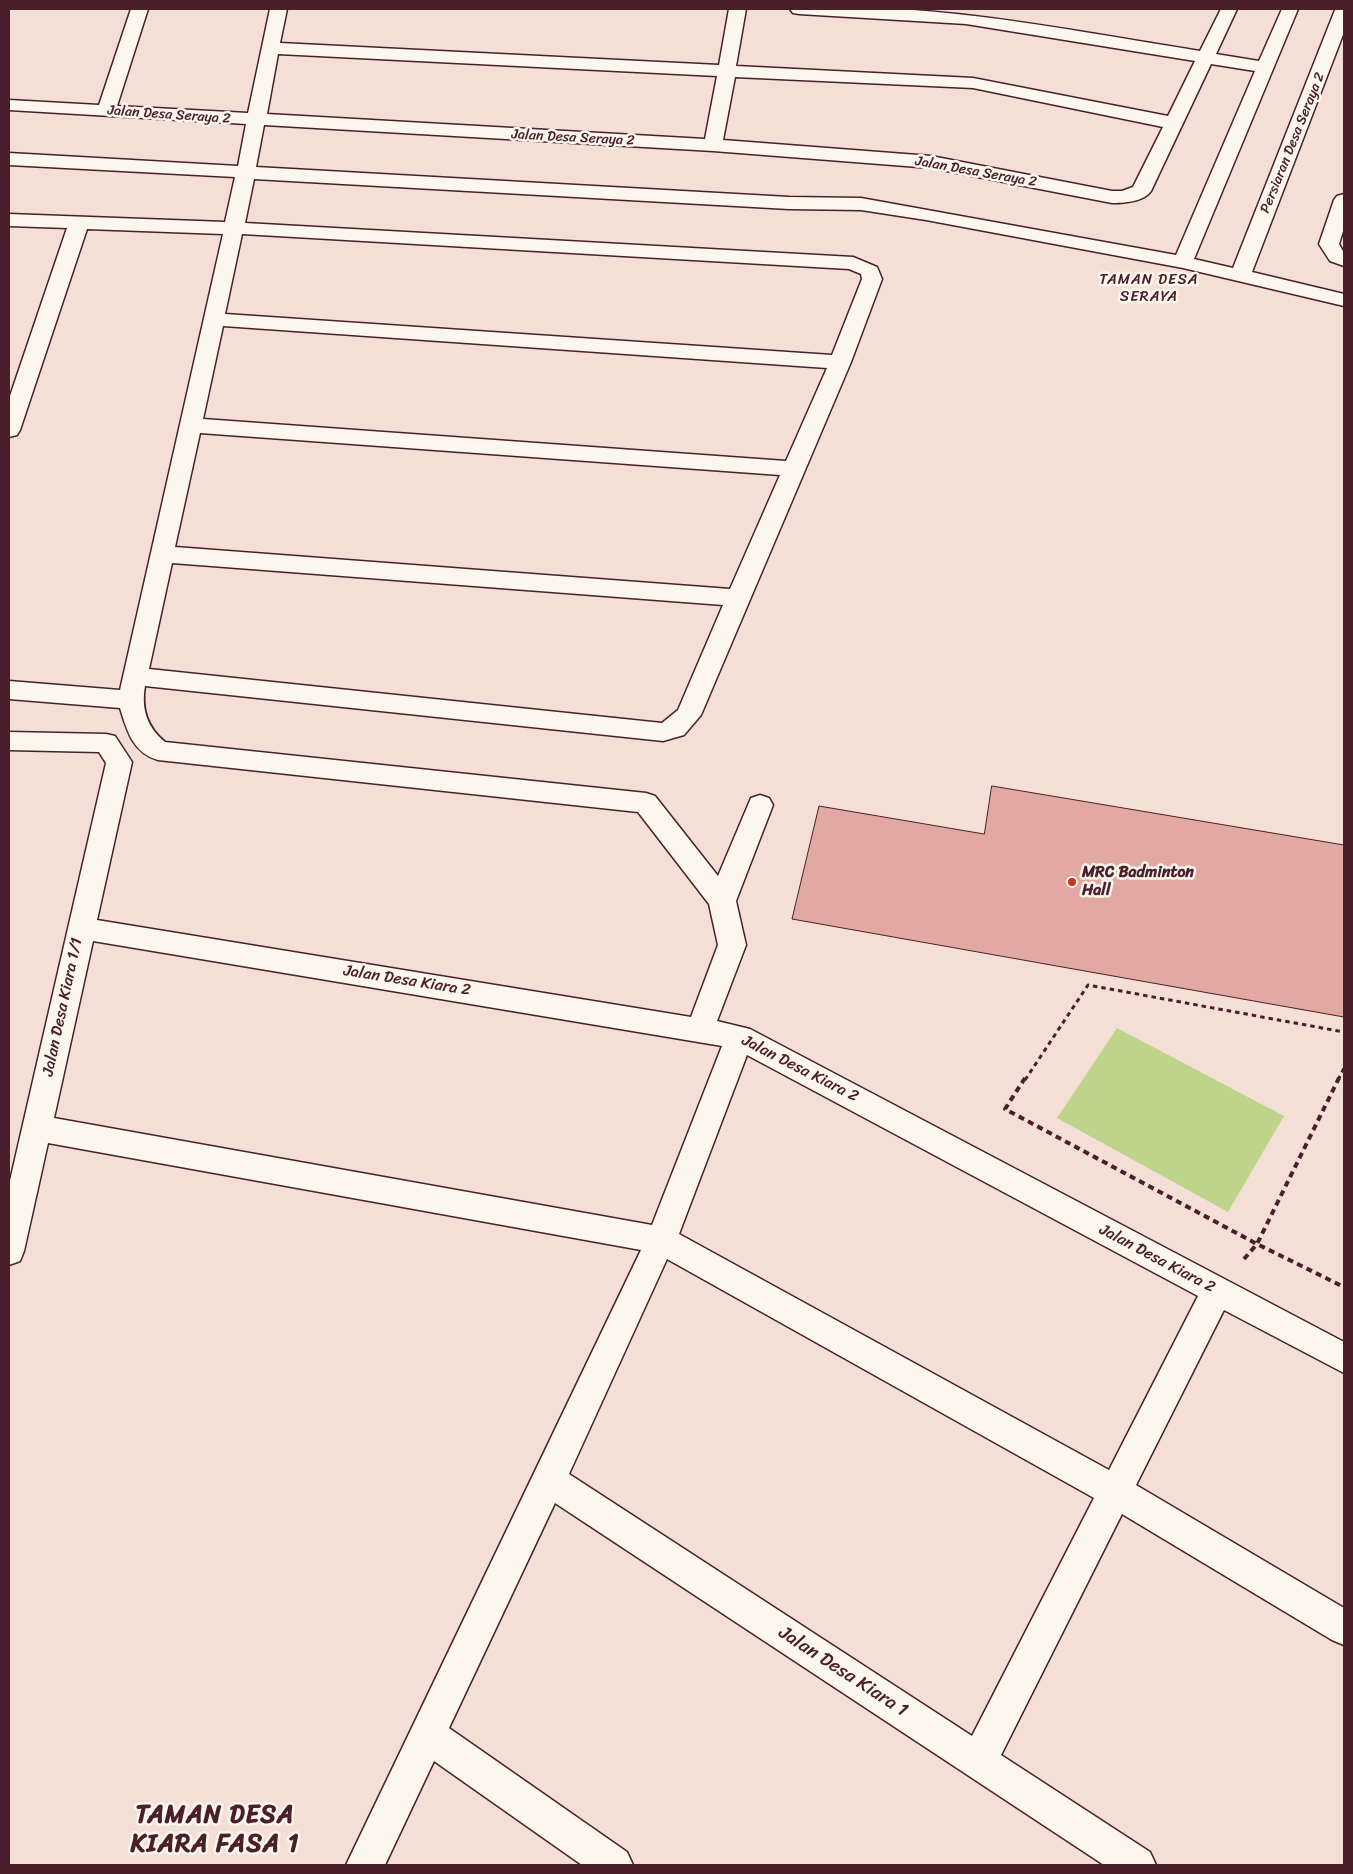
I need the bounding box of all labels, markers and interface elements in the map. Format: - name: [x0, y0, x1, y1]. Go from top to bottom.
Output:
- street label: Persiaran Desa Seraya 2: [1257, 70, 1329, 216]
- street label: Jalan Desa Seraya 2: [107, 102, 231, 128]
- street label: Jalan Desa Seraya 2: [511, 126, 635, 150]
- street label: Jalan Desa Seraya 2: [914, 153, 1038, 191]
- district label: TAMAN DESA SERAYA: [1098, 271, 1200, 306]
- place label: MRC Badminton Hall: [1082, 863, 1194, 901]
- marker: MRC Badminton Hall: [1066, 876, 1078, 888]
- street label: Jalan Desa Kiara 1/1: [39, 936, 87, 1078]
- street label: Jalan Desa Kiara 2: [342, 961, 472, 1001]
- street label: Jalan Desa Kiara 2: [738, 1031, 862, 1107]
- street label: Jalan Desa Kiara 2: [1096, 1220, 1218, 1298]
- street label: Jalan Desa Kiara 1: [774, 1622, 912, 1722]
- district label: TAMAN DESA KIARA FASA 1: [129, 1801, 301, 1860]

